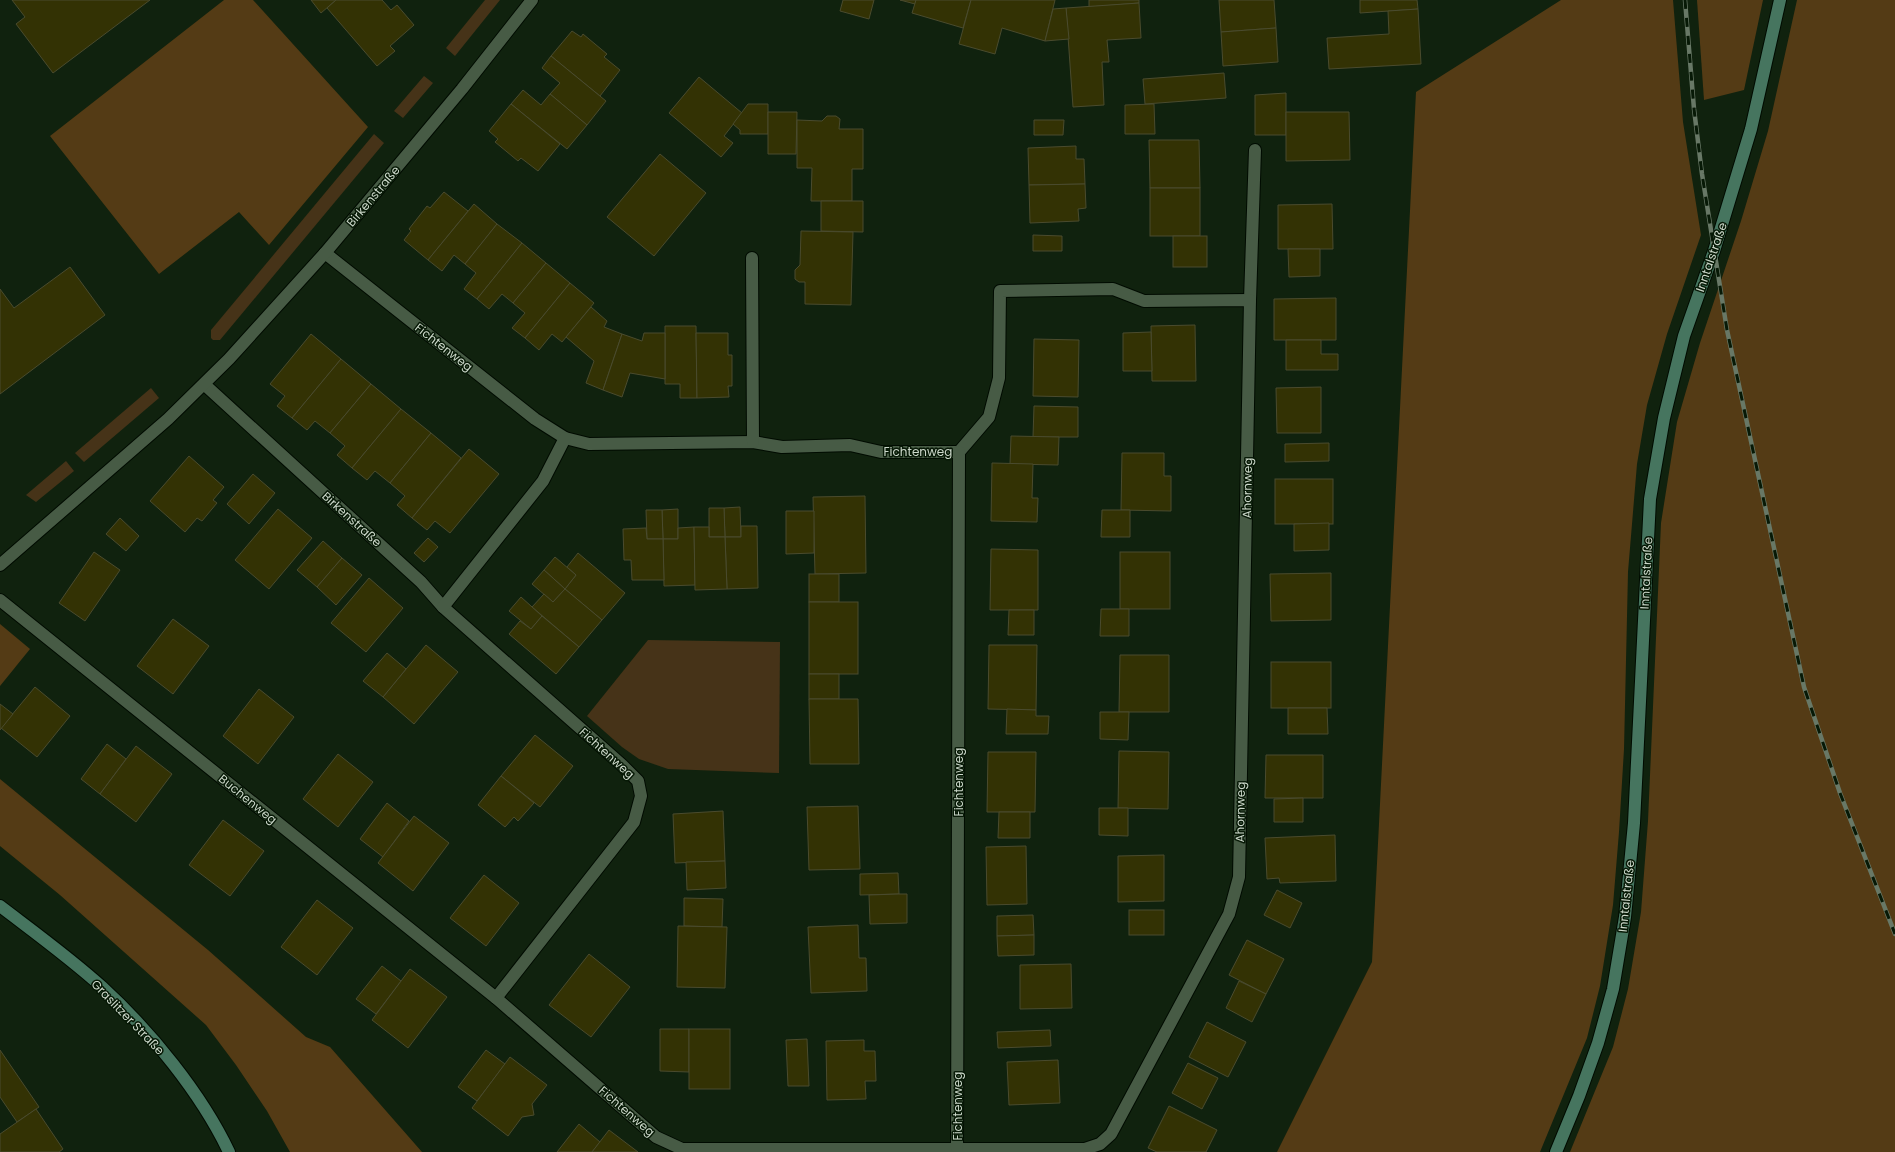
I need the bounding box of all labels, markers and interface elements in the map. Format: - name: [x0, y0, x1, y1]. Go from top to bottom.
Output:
- street label: Birkenstraße: [342, 162, 404, 230]
- street label: Inntalstraße: [1691, 220, 1731, 294]
- street label: Fichtenweg: [412, 319, 476, 375]
- street label: Fichtenweg: [884, 443, 952, 460]
- street label: Ahornweg: [1238, 457, 1256, 519]
- street label: Birkenstraße: [318, 488, 386, 550]
- street label: Inntalstraße: [1636, 536, 1656, 610]
- street label: Fichtenweg: [576, 724, 638, 782]
- street label: Fichtenweg: [950, 748, 967, 816]
- street label: Buchenweg: [215, 770, 281, 828]
- street label: Ahornweg: [1231, 781, 1249, 843]
- street label: Inntalstraße: [1614, 859, 1638, 933]
- street label: Graslitzer Straße: [88, 976, 168, 1058]
- street label: Fichtenweg: [949, 1072, 966, 1140]
- street label: Fichtenweg: [595, 1082, 659, 1140]

